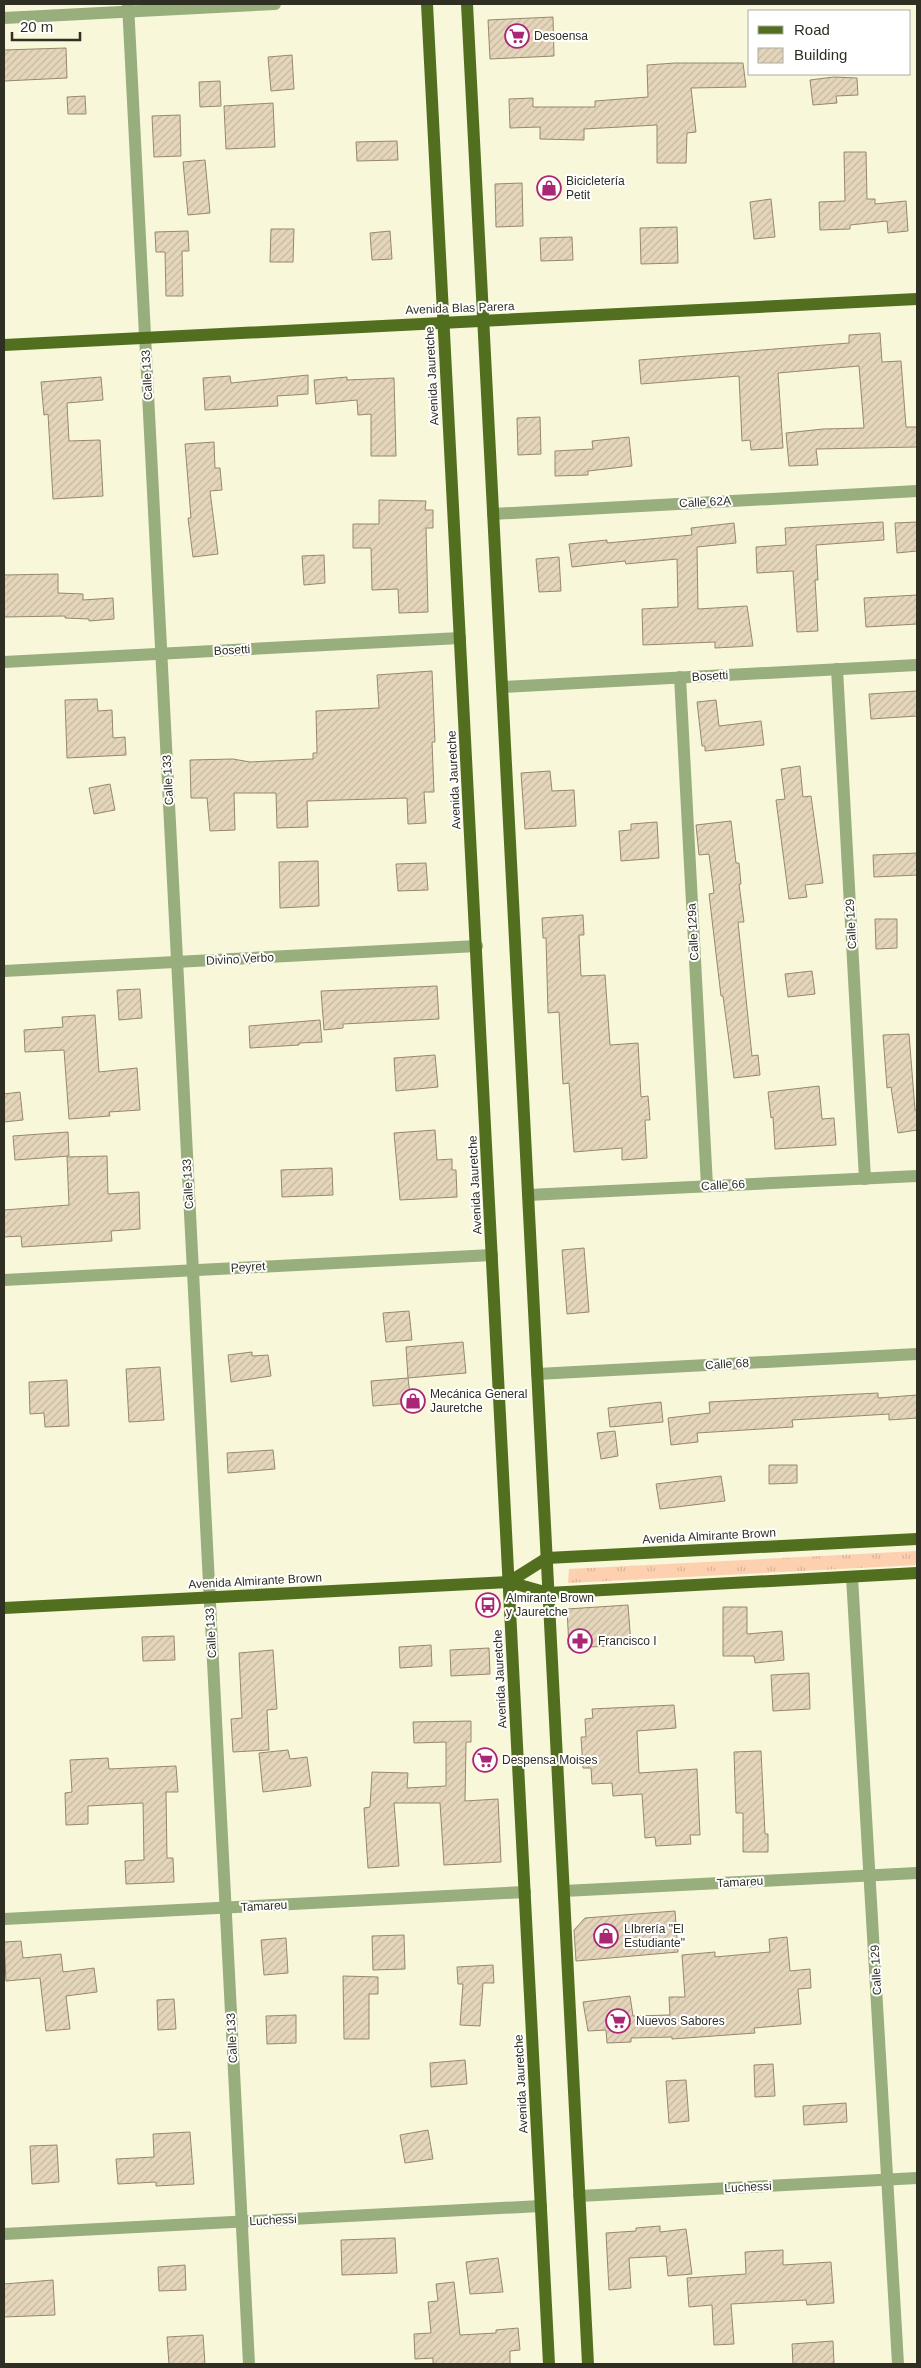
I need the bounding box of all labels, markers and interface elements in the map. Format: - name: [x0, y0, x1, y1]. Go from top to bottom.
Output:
- scale bar: [12, 10, 80, 42]
- legend: [748, 10, 911, 75]
- text: 20 m: [20, 18, 53, 35]
- text: Road: [794, 21, 830, 38]
- supermarket icon: Desoensa: [504, 23, 530, 49]
- place label: Desoensa: [534, 29, 588, 43]
- text: Building: [794, 46, 847, 63]
- place label: Bicicletería Petit: [566, 174, 625, 202]
- shop icon: Bicicletería Petit: [536, 175, 562, 201]
- street label: Avenida Blas Parera: [405, 299, 515, 317]
- street label: Avenida Jauretche: [422, 326, 442, 426]
- street label: Calle 133: [139, 349, 155, 401]
- street label: Calle 62A: [679, 494, 731, 510]
- street label: Bosetti: [213, 642, 251, 658]
- street label: Bosetti: [691, 668, 729, 684]
- street label: Avenida Jauretche: [444, 730, 464, 830]
- street label: Calle 133: [160, 754, 176, 806]
- street label: Calle 129: [843, 898, 859, 950]
- street label: Calle 129a: [684, 903, 701, 961]
- street label: Divino Verbo: [206, 950, 275, 968]
- street label: Avenida Jauretche: [465, 1135, 485, 1235]
- street label: Calle 133: [180, 1158, 196, 1210]
- street label: Calle 66: [701, 1177, 746, 1193]
- street label: Peyret: [230, 1259, 266, 1275]
- street label: Calle 68: [705, 1356, 750, 1372]
- place label: Mecánica General Jauretche: [430, 1387, 527, 1415]
- shop icon: Mecánica General Jauretche: [400, 1388, 426, 1414]
- street label: Avenida Almirante Brown: [642, 1526, 776, 1546]
- street label: Avenida Almirante Brown: [188, 1571, 322, 1591]
- place label: Almirante Brown y Jauretche: [506, 1591, 594, 1619]
- bus stop icon: Almirante Brown y Jauretche: [475, 1592, 501, 1618]
- street label: Calle 133: [203, 1607, 219, 1659]
- pharmacy icon: Francisco I: [567, 1628, 593, 1654]
- street label: Avenida Jauretche: [490, 1629, 510, 1729]
- place label: Francisco I: [598, 1634, 657, 1648]
- supermarket icon: Despensa Moises: [472, 1747, 498, 1773]
- place label: Despensa Moises: [502, 1753, 597, 1767]
- street label: Tamareu: [716, 1874, 764, 1890]
- street label: Tamareu: [240, 1898, 288, 1914]
- place label: LIbrería "El Estudiante": [624, 1922, 685, 1950]
- shop icon: LIbrería "El Estudiante": [593, 1923, 619, 1949]
- street label: Calle 129: [868, 1944, 884, 1996]
- supermarket icon: Nuevos Sabores: [605, 2008, 631, 2034]
- street label: Calle 133: [224, 2012, 240, 2064]
- place label: Nuevos Sabores: [636, 2014, 725, 2028]
- street label: Avenida Jauretche: [511, 2034, 531, 2134]
- street label: Luchessi: [724, 2179, 772, 2195]
- street label: Luchessi: [249, 2212, 297, 2228]

